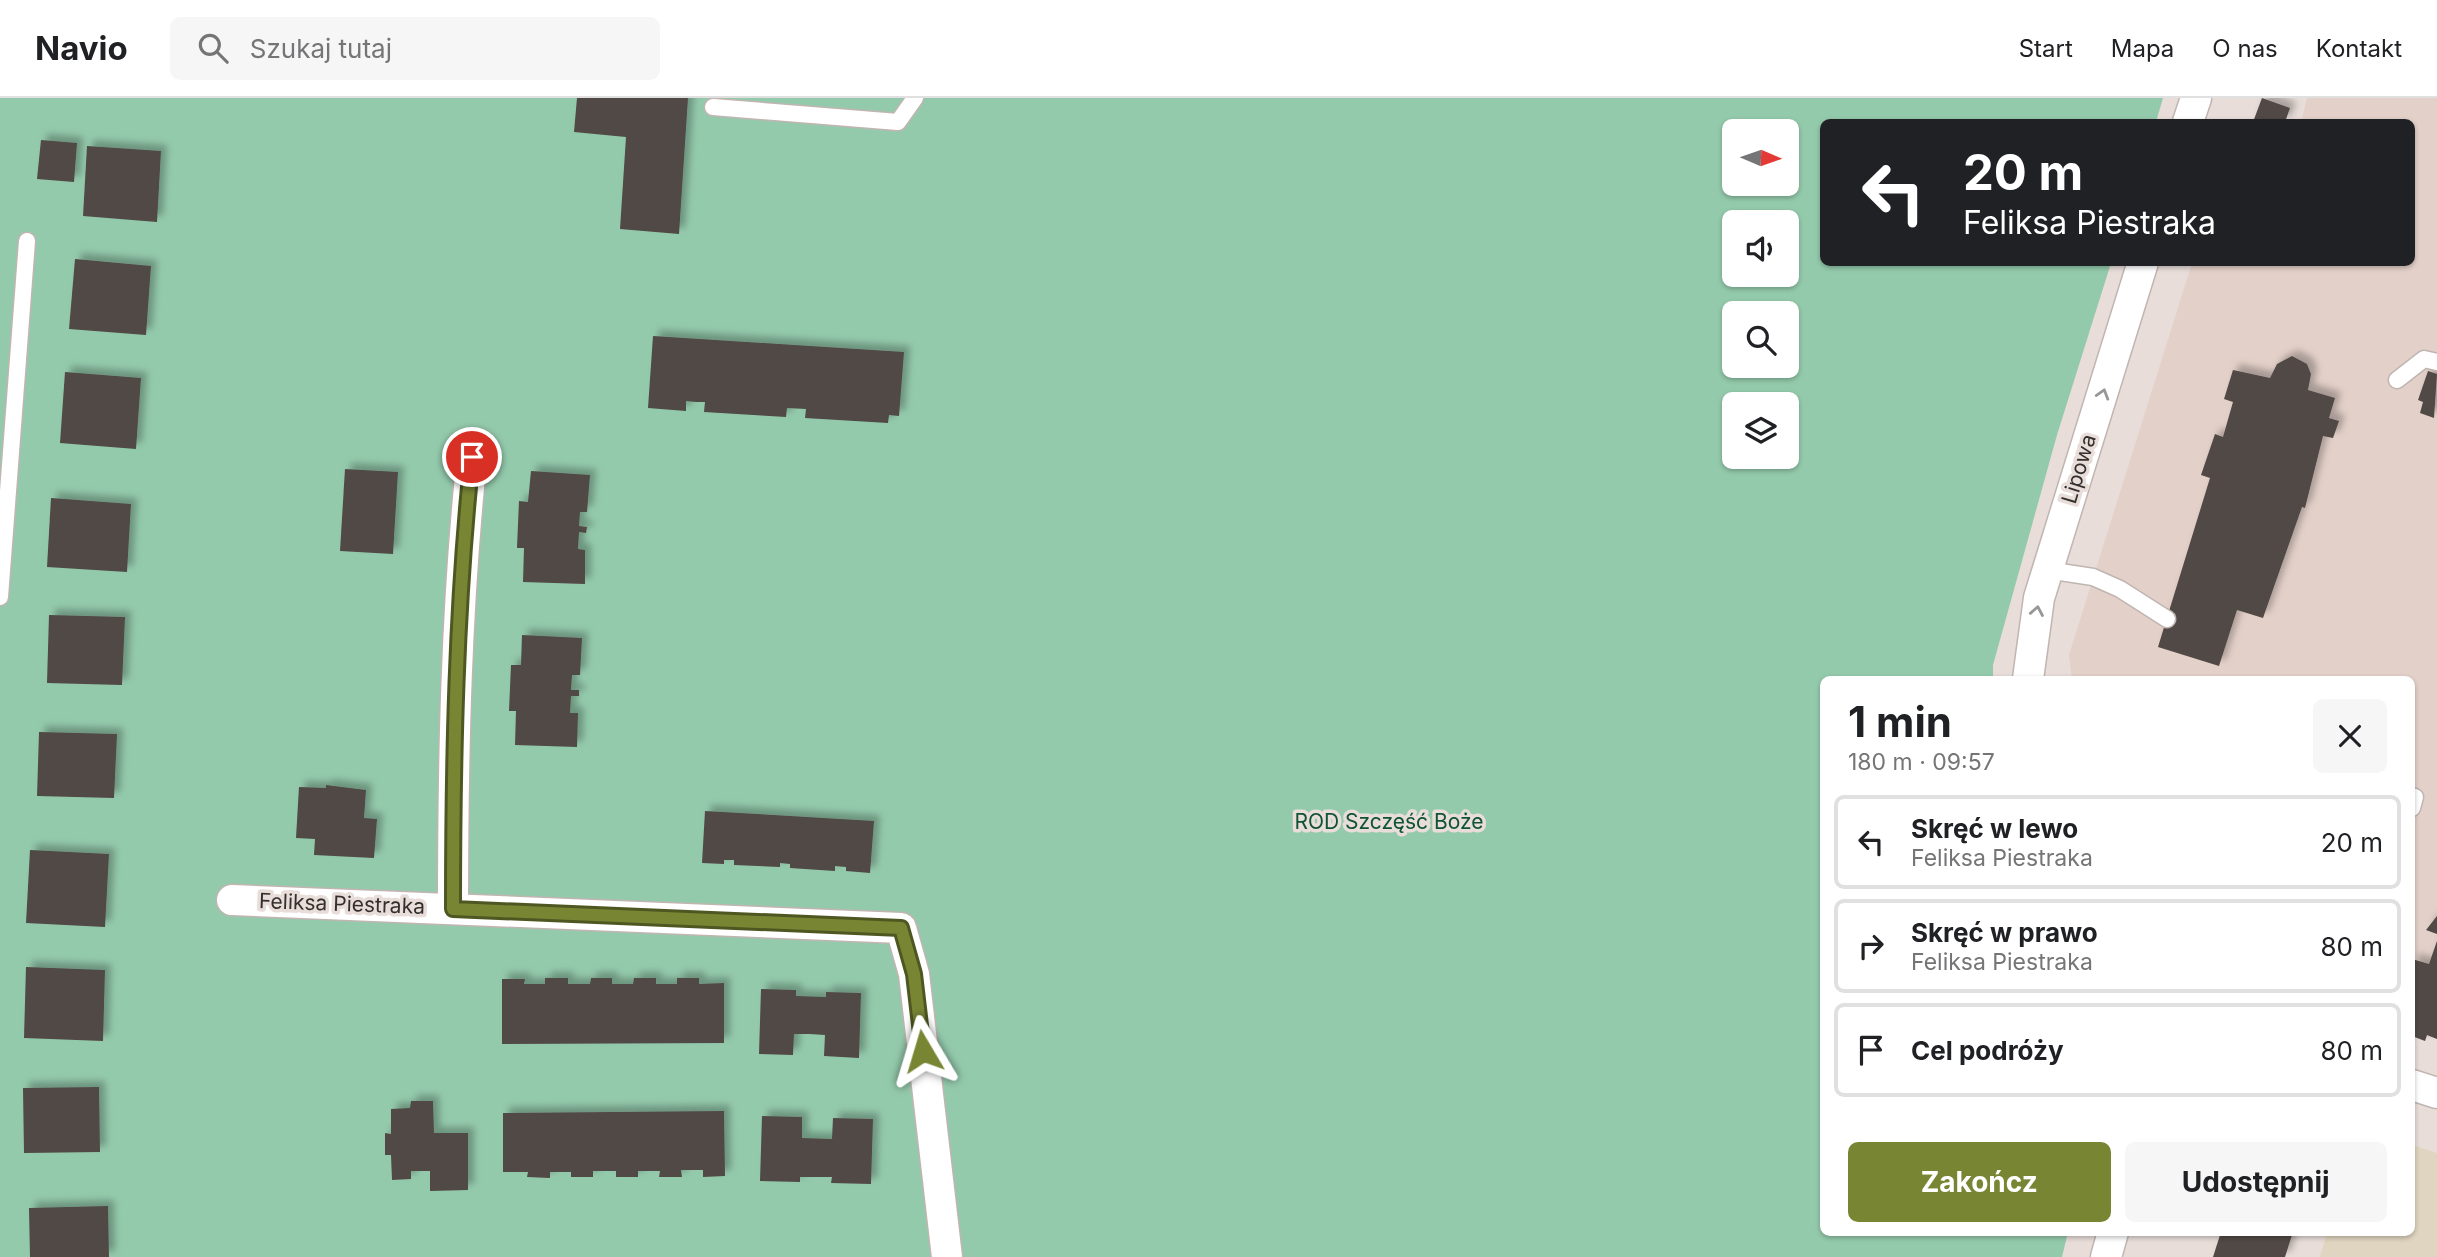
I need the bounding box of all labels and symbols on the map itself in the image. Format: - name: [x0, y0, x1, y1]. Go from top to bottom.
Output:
- north arrow: [1722, 119, 1799, 196]
- one-way arrow: [2094, 388, 2109, 400]
- pin: [442, 427, 502, 487]
- street label: Lipowa: [2056, 431, 2101, 506]
- one-way arrow: [2029, 605, 2044, 617]
- park label: ROD Szczęść Boże: [1294, 809, 1484, 834]
- street label: Feliksa Piestraka: [259, 888, 425, 919]
- position arrow: [886, 1014, 960, 1088]

